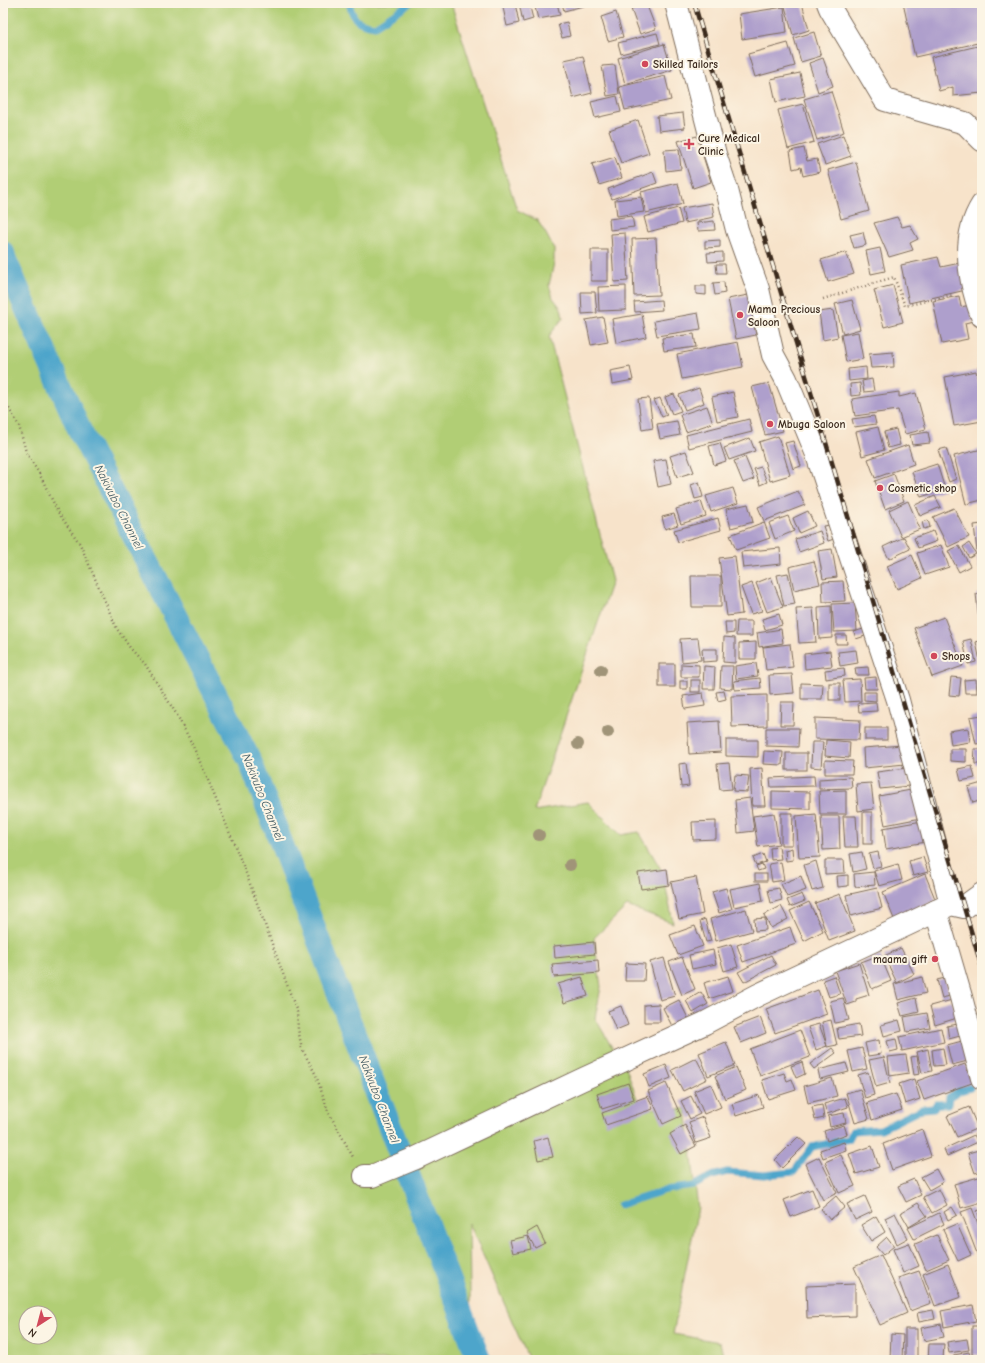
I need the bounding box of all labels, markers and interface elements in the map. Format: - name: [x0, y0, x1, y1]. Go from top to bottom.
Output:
- place label: Skilled Tailors: [653, 58, 718, 71]
- marker: Skilled Tailors: [640, 59, 650, 69]
- place label: Cure Medical Clinic: [698, 132, 760, 158]
- marker: Cure Medical Clinic: [683, 138, 695, 150]
- place label: Mama Precious Saloon: [748, 303, 821, 329]
- marker: Mama Precious Saloon: [735, 310, 745, 320]
- place label: Mbuga Saloon: [778, 418, 845, 431]
- marker: Mbuga Saloon: [765, 419, 775, 429]
- water label: Nakivubo Channel: [92, 463, 146, 552]
- place label: Cosmetic shop: [888, 482, 957, 495]
- marker: Cosmetic shop: [875, 483, 885, 493]
- place label: Shops: [942, 650, 970, 663]
- marker: Shops: [929, 651, 939, 661]
- water label: Nakivubo Channel: [239, 751, 287, 843]
- place label: maama gift: [873, 953, 927, 966]
- marker: maama gift: [930, 954, 940, 964]
- water label: Nakivubo Channel: [356, 1053, 402, 1145]
- north arrow: [18, 1305, 58, 1345]
- text: N: [26, 1325, 39, 1340]

